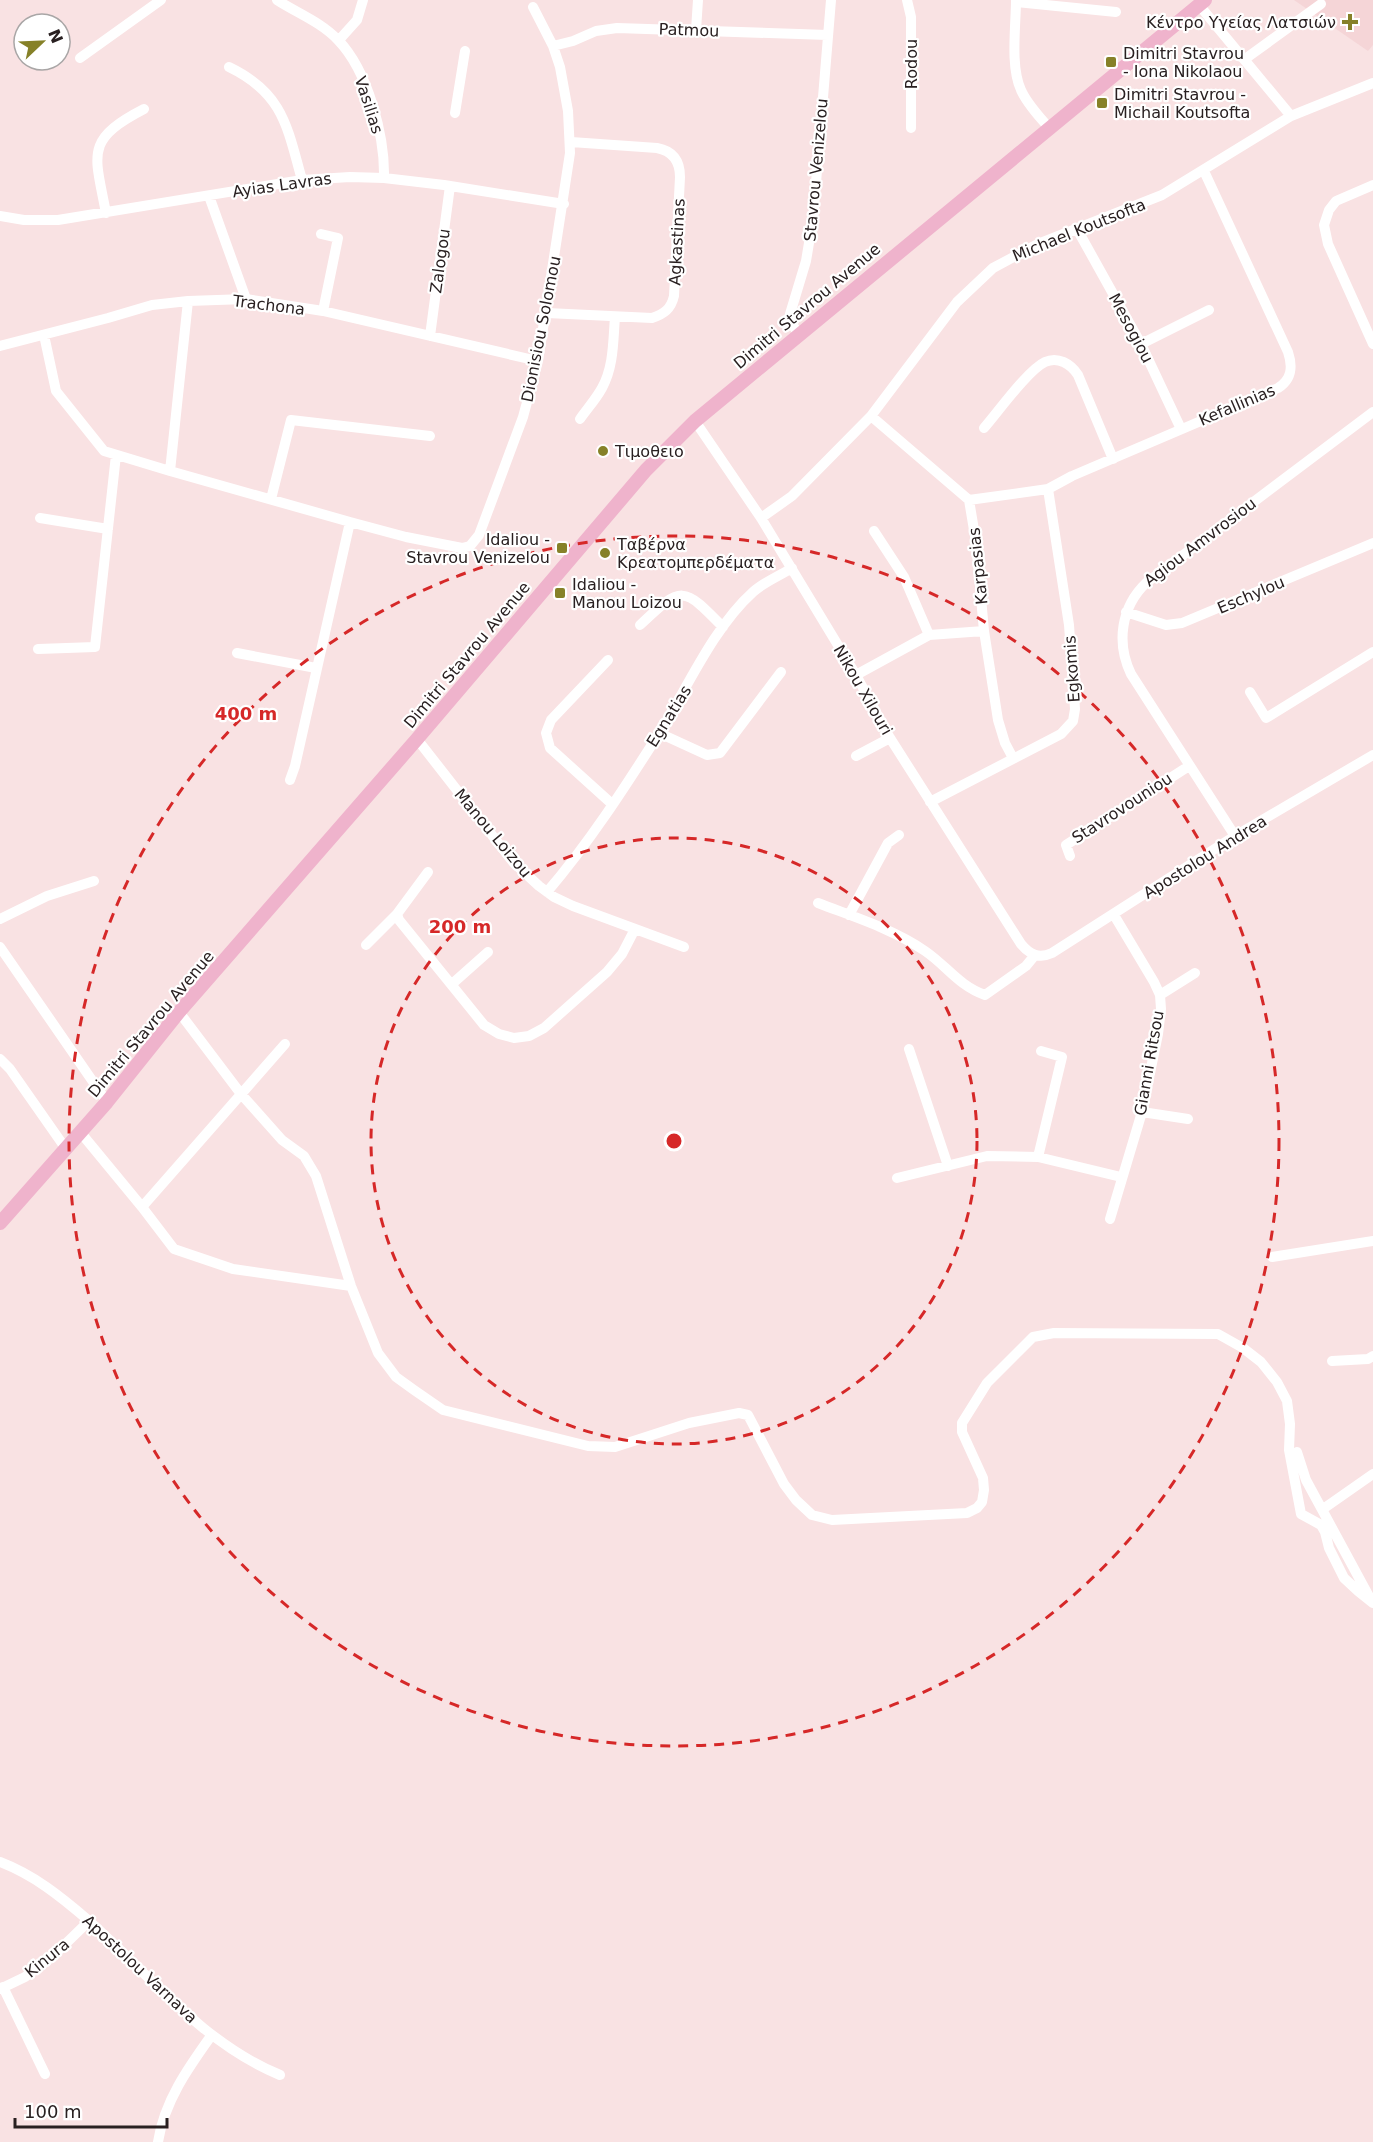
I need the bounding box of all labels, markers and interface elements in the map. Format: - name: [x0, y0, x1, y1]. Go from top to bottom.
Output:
- north arrow: [12, 12, 72, 72]
- place label: Κέντρο Υγείας Λατσιών: [1146, 13, 1336, 32]
- marker: Κέντρο Υγείας Λατσιών: [1341, 13, 1359, 31]
- street label: Patmou: [658, 19, 720, 41]
- text: N: [44, 26, 67, 46]
- street label: Rodou: [902, 39, 921, 89]
- place label: Dimitri Stavrou - Iona Nikolaou: [1123, 44, 1244, 81]
- marker: Dimitri Stavrou - Iona Nikolaou: [1104, 55, 1118, 69]
- street label: Vasilias: [351, 74, 387, 136]
- place label: Dimitri Stavrou - Michail Koutsofta: [1114, 85, 1250, 122]
- marker: Dimitri Stavrou - Michail Koutsofta: [1095, 96, 1109, 110]
- street label: Stavrou Venizelou: [800, 98, 832, 242]
- street label: Ayias Lavras: [231, 169, 333, 201]
- street label: Michael Koutsofta: [1010, 195, 1148, 265]
- street label: Agkastinas: [665, 198, 689, 286]
- street label: Zalogou: [426, 227, 454, 295]
- street label: Dimitri Stavrou Avenue: [730, 239, 884, 373]
- street label: Dionisiou Solomou: [517, 254, 565, 404]
- street label: Mesogiou: [1105, 290, 1157, 366]
- street label: Trachona: [231, 291, 306, 319]
- street label: Kefallinias: [1196, 380, 1278, 430]
- place label: Τιμοθειο: [614, 442, 684, 461]
- marker: Τιμοθειο: [596, 444, 610, 458]
- street label: Agiou Amvrosiou: [1140, 494, 1260, 590]
- street label: Karpasias: [965, 526, 991, 606]
- place label: Idaliou - Stavrou Venizelou: [406, 530, 550, 567]
- place label: Ταβέρνα Κρεατομπερδέματα: [616, 535, 774, 572]
- marker: Idaliou - Stavrou Venizelou: [555, 541, 569, 555]
- marker: Ταβέρνα Κρεατομπερδέματα: [598, 546, 612, 560]
- street label: Eschylou: [1215, 572, 1287, 618]
- place label: Idaliou - Manou Loizou: [572, 575, 682, 612]
- street label: Dimitri Stavrou Avenue: [400, 578, 534, 732]
- marker: Idaliou - Manou Loizou: [553, 586, 567, 600]
- street label: Egkomis: [1060, 635, 1084, 703]
- street label: Nikou Xilouri: [830, 642, 896, 738]
- street label: Egnatias: [643, 682, 695, 750]
- text: 400 m: [215, 703, 277, 724]
- street label: Stavrovouniou: [1068, 769, 1176, 847]
- street label: Manou Loizou: [450, 785, 536, 881]
- street label: Apostolou Andrea: [1140, 811, 1270, 903]
- text: 200 m: [429, 916, 491, 937]
- street label: Dimitri Stavrou Avenue: [84, 947, 218, 1101]
- street label: Gianni Ritsou: [1130, 1009, 1168, 1117]
- centre of rings: [664, 1131, 684, 1151]
- street label: Apostolou Varnava: [79, 1911, 201, 2027]
- street label: Kinura: [21, 1934, 73, 1982]
- scale bar: [15, 2091, 166, 2129]
- text: 100 m: [24, 2101, 82, 2122]

